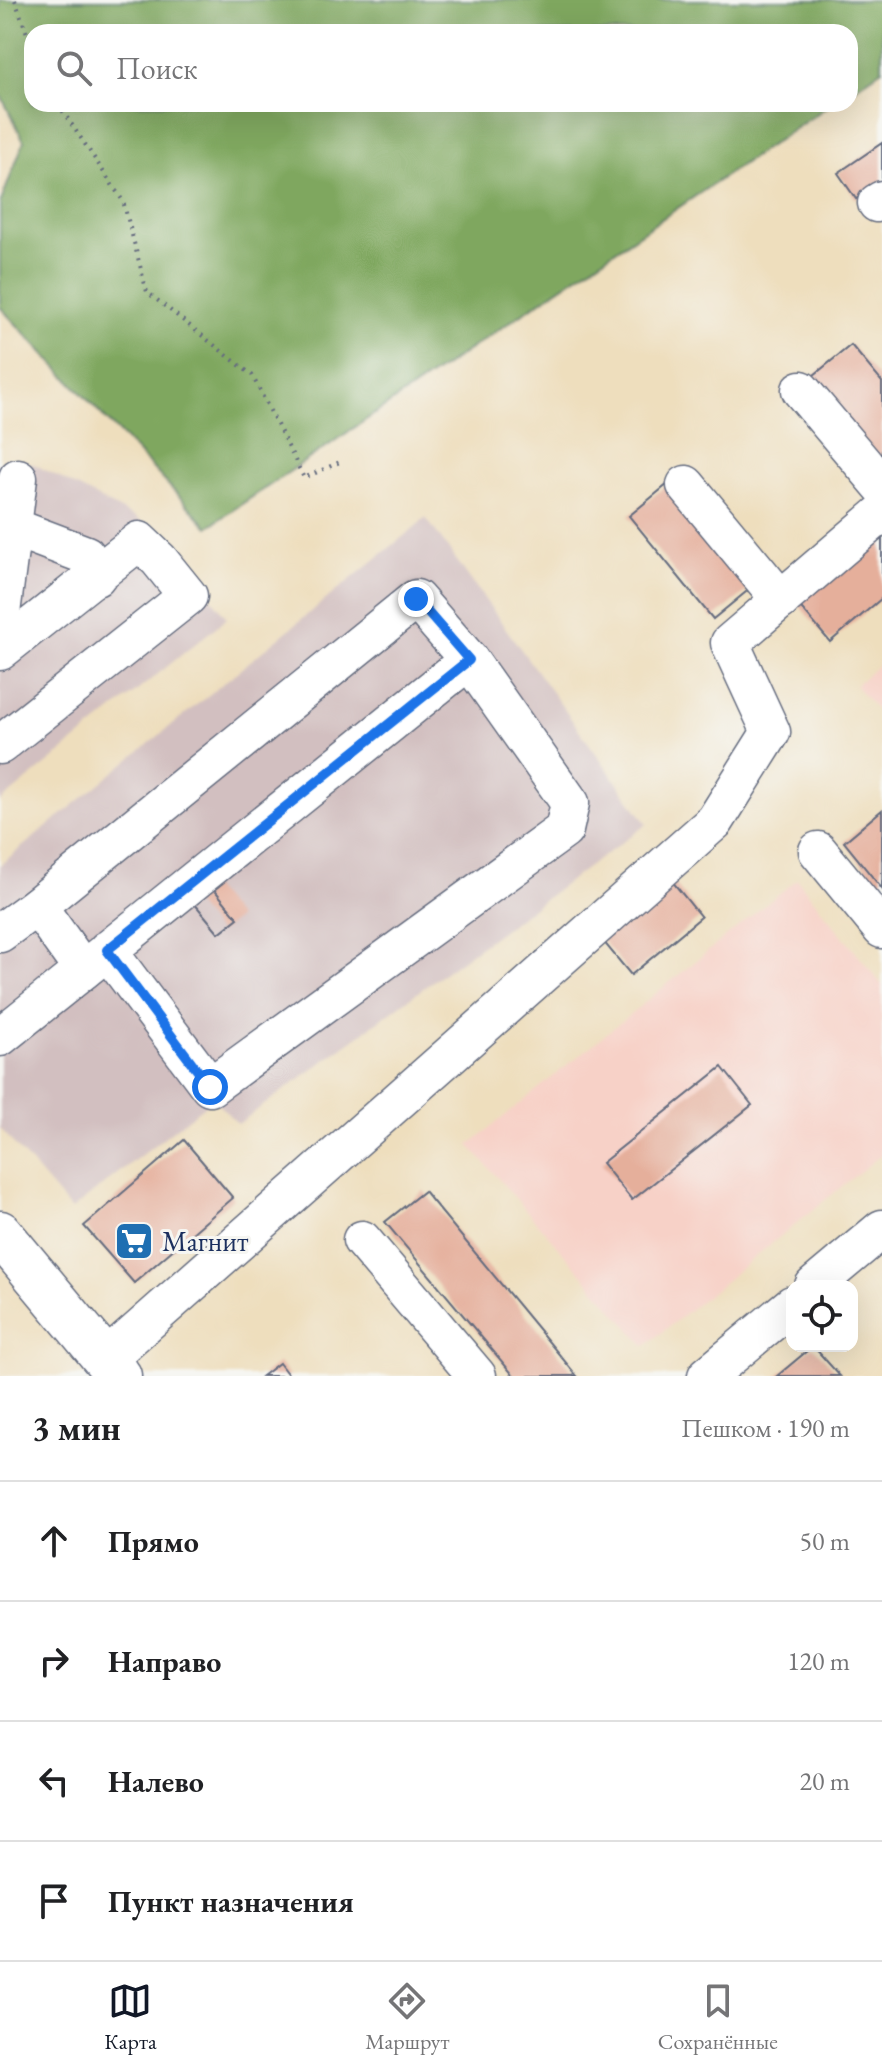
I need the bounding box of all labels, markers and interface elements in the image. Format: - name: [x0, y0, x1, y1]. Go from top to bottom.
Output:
- search box: [24, 24, 858, 112]
- icon: search: [52, 46, 96, 90]
- text: Поиск: [116, 49, 198, 88]
- route end: [398, 581, 434, 617]
- route start: [192, 1069, 228, 1105]
- supermarket icon: Магнит: [113, 1220, 155, 1262]
- place label: Магнит: [162, 1223, 249, 1259]
- map controls: [786, 1280, 858, 1352]
- button: locate: [786, 1280, 858, 1352]
- text: 3 мин: [32, 1406, 121, 1450]
- text: Пешком · 190 m: [681, 1411, 850, 1445]
- icon: ahead: [32, 1519, 76, 1563]
- text: Прямо: [108, 1522, 199, 1561]
- text: 50 m: [800, 1524, 850, 1558]
- icon: right: [32, 1639, 76, 1683]
- text: Направо: [108, 1642, 221, 1681]
- text: 120 m: [787, 1644, 850, 1678]
- icon: left: [32, 1759, 76, 1803]
- text: Налево: [108, 1762, 204, 1801]
- text: 20 m: [800, 1764, 850, 1798]
- icon: arrive: [32, 1879, 76, 1923]
- text: Пункт назначения: [108, 1882, 354, 1921]
- tab: Карта: [104, 1979, 157, 2056]
- tab: Маршрут: [365, 1979, 449, 2056]
- tab: Сохранённые: [658, 1979, 778, 2056]

